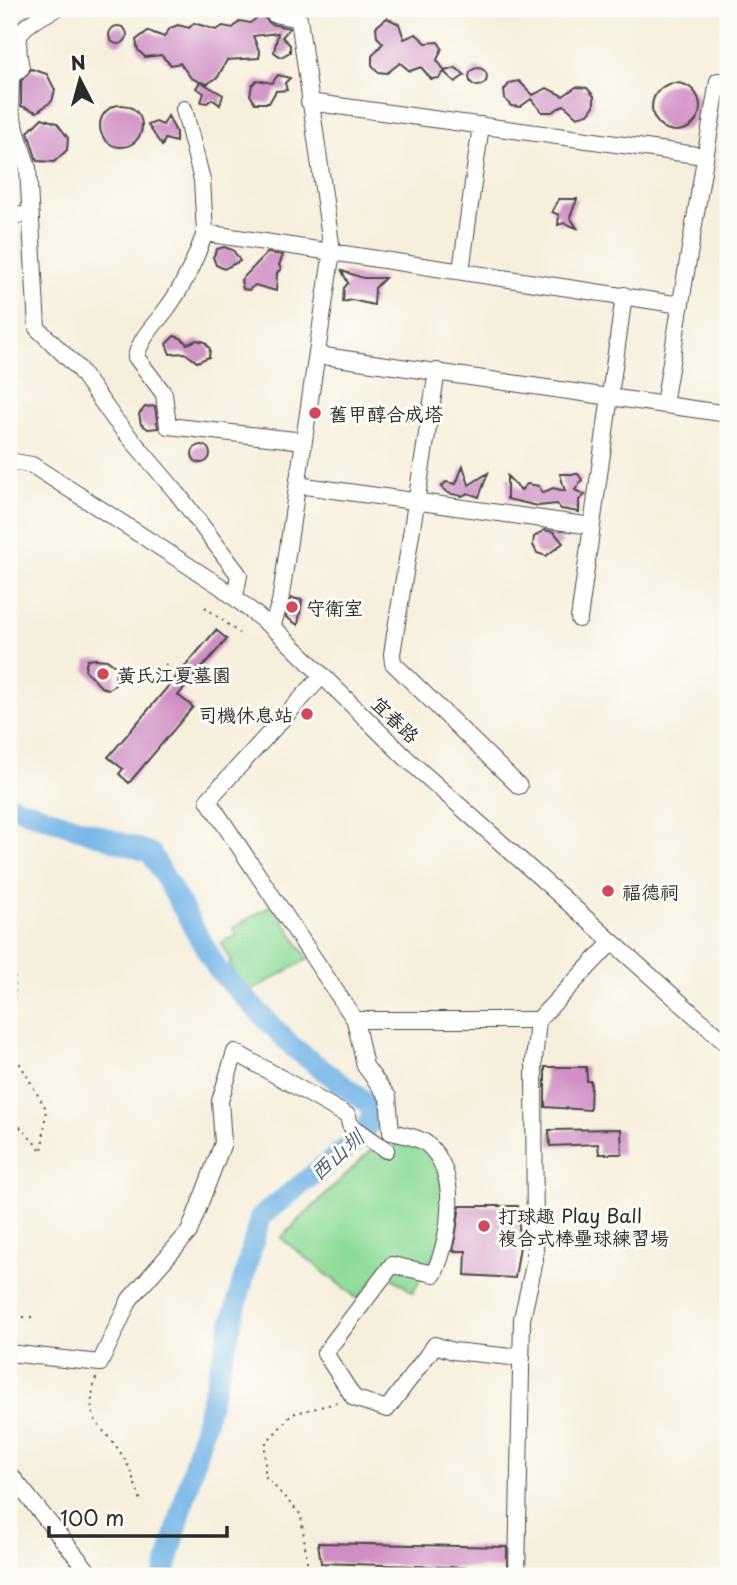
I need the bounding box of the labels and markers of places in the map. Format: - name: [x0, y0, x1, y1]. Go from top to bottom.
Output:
- place label: 舊甲醇合成塔: [329, 399, 443, 427]
- marker: 舊甲醇合成塔: [307, 405, 323, 421]
- place label: 守衛室: [306, 593, 363, 621]
- marker: 守衛室: [284, 599, 300, 615]
- place label: 黃氏江夏墓園: [117, 660, 231, 688]
- marker: 黃氏江夏墓園: [95, 666, 111, 682]
- place label: 司機休息站: [198, 700, 293, 728]
- marker: 司機休息站: [299, 706, 315, 722]
- place label: 福德祠: [622, 877, 679, 905]
- marker: 福德祠: [600, 883, 616, 899]
- place label: 打球趣 Play Ball 複合式棒壘球練習場: [498, 1201, 669, 1251]
- marker: 打球趣 Play Ball 複合式棒壘球練習場: [476, 1218, 492, 1234]

